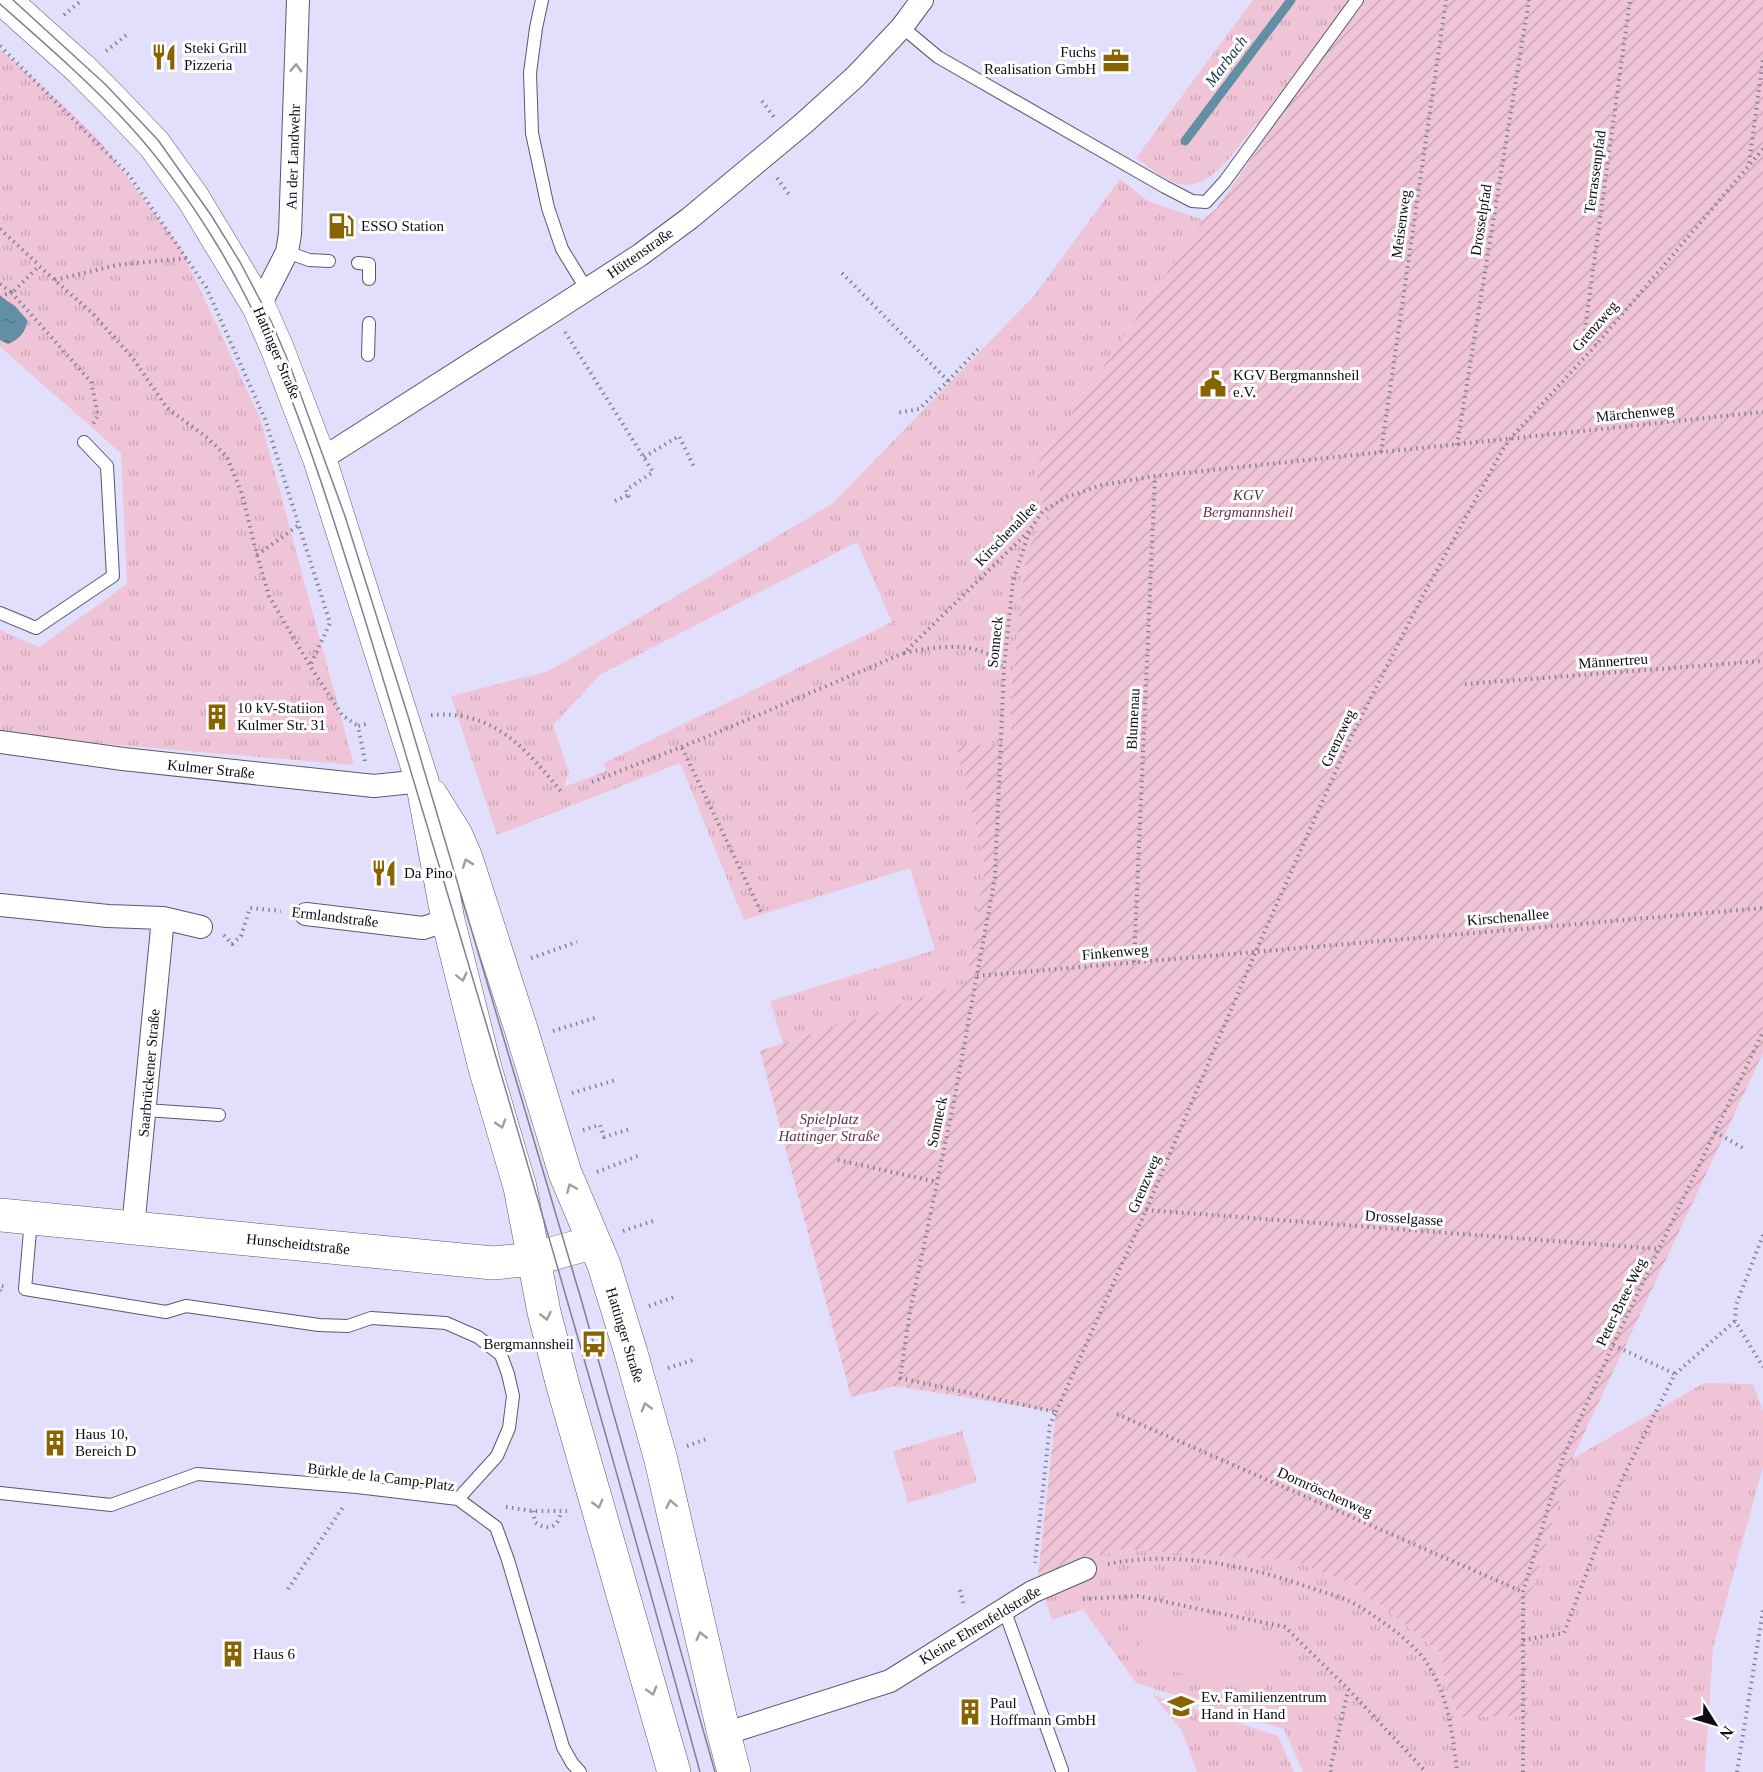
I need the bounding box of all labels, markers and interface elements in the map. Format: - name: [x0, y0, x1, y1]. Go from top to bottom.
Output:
- water label: Marbach: [1201, 32, 1250, 90]
- place label: Steki Grill Pizzeria: [184, 40, 247, 73]
- restaurant icon: Steki Grill Pizzeria: [149, 42, 179, 72]
- place label: Fuchs Realisation GmbH: [984, 44, 1096, 77]
- office icon: Fuchs Realisation GmbH: [1101, 46, 1131, 76]
- one-way arrow: [289, 64, 302, 73]
- street label: An der Landwehr: [283, 104, 303, 210]
- street label: Terrassenpfad: [1581, 129, 1609, 215]
- street label: Drosselpfad: [1467, 182, 1495, 257]
- street label: Meisenweg: [1388, 188, 1414, 259]
- fuel station icon: ESSO Station: [326, 211, 356, 241]
- place label: ESSO Station: [361, 218, 444, 234]
- street label: Hüttenstraße: [604, 224, 676, 282]
- street label: Grenzweg: [1569, 297, 1622, 355]
- street label: Hattinger Straße: [250, 304, 304, 402]
- place label: KGV Bergmannsheil e.V.: [1233, 367, 1360, 400]
- public building icon: KGV Bergmannsheil e.V.: [1198, 369, 1228, 399]
- street label: Märchenweg: [1595, 401, 1675, 425]
- park label: KGV Bergmannsheil: [1203, 487, 1293, 520]
- street label: Kirschenallee: [972, 499, 1041, 569]
- street label: Sonneck: [984, 615, 1006, 669]
- street label: Männertreu: [1578, 651, 1649, 671]
- street label: Blumenau: [1123, 687, 1143, 750]
- place label: 10 kV-Statiion Kulmer Str. 31: [237, 700, 326, 733]
- building icon: 10 kV-Statiion Kulmer Str. 31: [202, 702, 232, 732]
- street label: Grenzweg: [1318, 706, 1358, 769]
- street label: Kulmer Straße: [166, 756, 256, 782]
- restaurant icon: Da Pino: [369, 858, 399, 888]
- one-way arrow: [461, 858, 474, 868]
- place label: Da Pino: [404, 865, 453, 881]
- street label: Ermlandstraße: [291, 904, 380, 930]
- street label: Kirschenallee: [1466, 905, 1550, 929]
- street label: Finkenweg: [1081, 941, 1149, 963]
- one-way arrow: [454, 972, 467, 982]
- street label: Saarbrückener Straße: [135, 1008, 163, 1138]
- street label: Sonneck: [924, 1095, 950, 1149]
- park label: Spielplatz Hattinger Straße: [777, 1111, 880, 1144]
- one-way arrow: [494, 1118, 506, 1129]
- street label: Grenzweg: [1125, 1152, 1164, 1215]
- one-way arrow: [566, 1183, 578, 1194]
- street label: Drosselgasse: [1364, 1207, 1444, 1229]
- street label: Hunscheidtstraße: [245, 1231, 351, 1257]
- street label: Peter-Bree-Weg: [1593, 1255, 1649, 1349]
- street label: Hattinger Straße: [603, 1285, 647, 1385]
- one-way arrow: [538, 1311, 551, 1321]
- bus stop icon: Bergmannsheil: [579, 1329, 609, 1359]
- place label: Bergmannsheil: [483, 1336, 574, 1352]
- one-way arrow: [641, 1402, 653, 1413]
- place label: Haus 10, Bereich D: [75, 1426, 136, 1459]
- building icon: Haus 10, Bereich D: [40, 1428, 70, 1458]
- street label: Bürkle de la Camp-Platz: [307, 1460, 456, 1494]
- street label: Dornröschenweg: [1275, 1464, 1376, 1520]
- one-way arrow: [591, 1498, 603, 1509]
- one-way arrow: [665, 1499, 678, 1509]
- street label: Kleine Ehrenfeldstraße: [916, 1582, 1044, 1668]
- one-way arrow: [695, 1631, 708, 1641]
- building icon: Haus 6: [218, 1639, 248, 1669]
- place label: Haus 6: [253, 1646, 296, 1662]
- one-way arrow: [644, 1686, 657, 1696]
- place label: Ev. Familienzentrum Hand in Hand: [1201, 1689, 1327, 1722]
- school or university icon: Ev. Familienzentrum Hand in Hand: [1166, 1691, 1196, 1721]
- north arrow: [1685, 1694, 1745, 1754]
- place label: Paul Hoffmann GmbH: [990, 1695, 1096, 1728]
- building icon: Paul Hoffmann GmbH: [955, 1697, 985, 1727]
- text: N: [1716, 1723, 1737, 1743]

